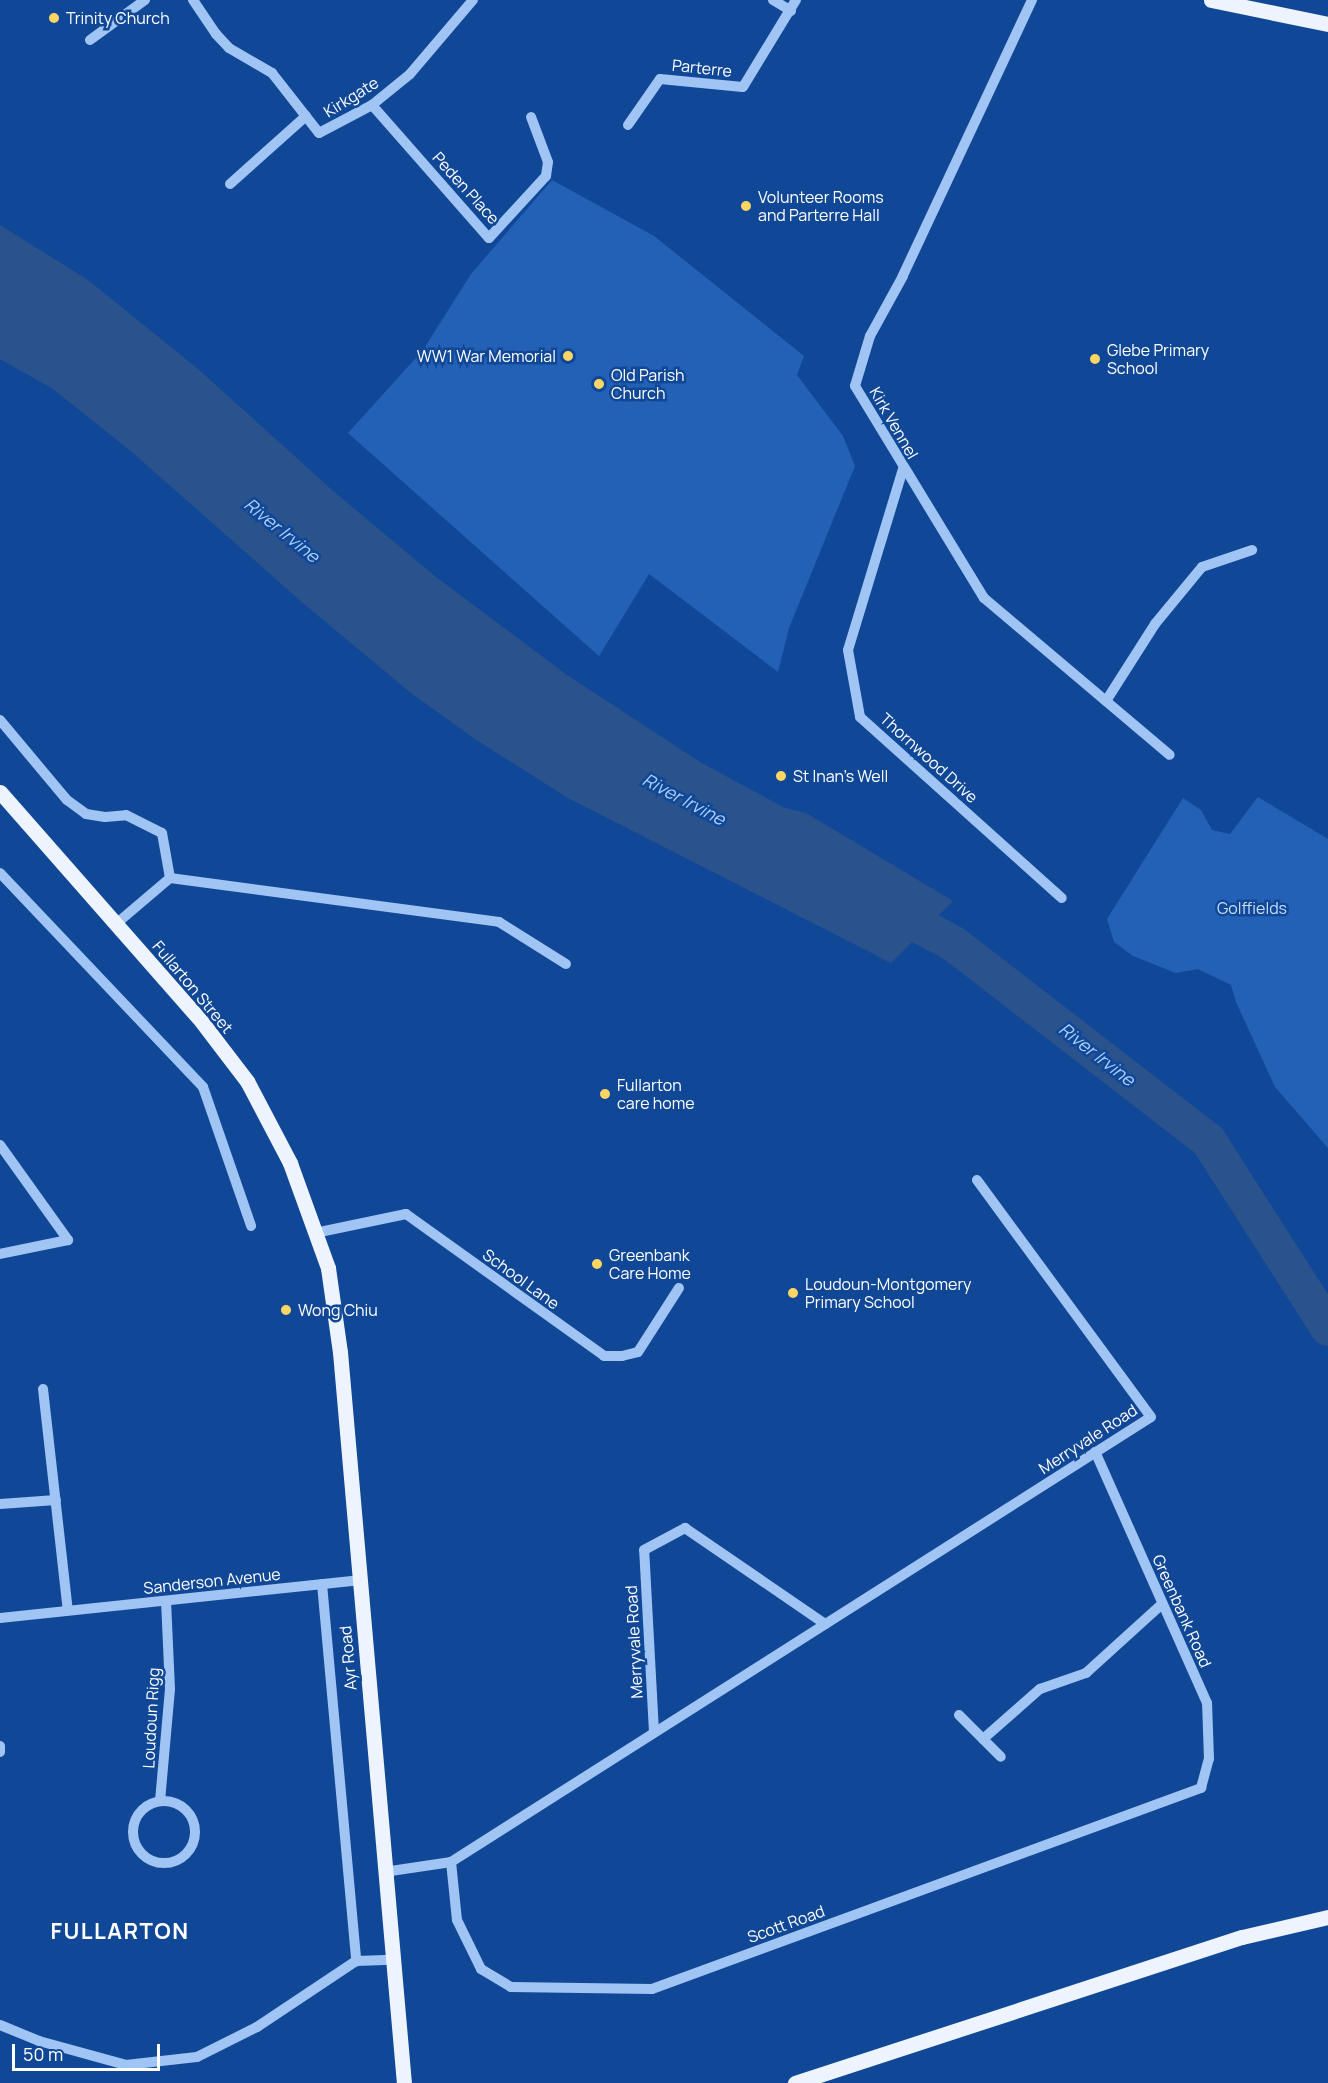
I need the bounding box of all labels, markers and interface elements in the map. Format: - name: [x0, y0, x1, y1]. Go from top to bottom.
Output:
- place label: Trinity Church: [66, 8, 170, 28]
- marker: Trinity Church: [47, 11, 61, 25]
- street label: Parterre: [671, 55, 733, 81]
- street label: Kirkgate: [320, 73, 382, 121]
- street label: Peden Place: [429, 148, 503, 228]
- place label: Volunteer Rooms and Parterre Hall: [758, 187, 884, 225]
- marker: Volunteer Rooms and Parterre Hall: [739, 199, 753, 213]
- place label: Glebe Primary School: [1107, 340, 1209, 378]
- place label: WW1 War Memorial: [417, 346, 556, 366]
- marker: WW1 War Memorial: [561, 349, 575, 363]
- marker: Glebe Primary School: [1088, 352, 1102, 366]
- place label: Old Parish Church: [611, 365, 685, 403]
- marker: Old Parish Church: [592, 377, 606, 391]
- street label: Kirk Vennel: [866, 384, 922, 462]
- water label: River Irvine: [240, 493, 324, 567]
- street label: Thornwood Drive: [876, 709, 982, 807]
- place label: St Inan's Well: [793, 766, 888, 786]
- water label: River Irvine: [639, 768, 729, 830]
- marker: St Inan's Well: [774, 769, 788, 783]
- park label: Golffields: [1217, 898, 1287, 918]
- street label: Fullarton Street: [149, 937, 237, 1037]
- water label: River Irvine: [1055, 1018, 1139, 1090]
- place label: Fullarton care home: [617, 1075, 695, 1113]
- marker: Fullarton care home: [598, 1087, 612, 1101]
- street label: School Lane: [479, 1245, 563, 1313]
- place label: Greenbank Care Home: [609, 1245, 691, 1283]
- marker: Greenbank Care Home: [590, 1257, 604, 1271]
- place label: Loudoun-Montgomery Primary School: [805, 1274, 972, 1312]
- marker: Loudoun-Montgomery Primary School: [786, 1286, 800, 1300]
- place label: Wong Chiu: [298, 1300, 378, 1320]
- marker: Wong Chiu: [279, 1303, 293, 1317]
- street label: Merryvale Road: [1035, 1400, 1141, 1478]
- street label: Greenbank Road: [1148, 1551, 1216, 1671]
- street label: Sanderson Avenue: [142, 1564, 282, 1598]
- street label: Merryvale Road: [621, 1585, 647, 1699]
- street label: Ayr Road: [336, 1625, 360, 1691]
- street label: Loudoun Rigg: [139, 1667, 163, 1769]
- street label: Scott Road: [745, 1901, 827, 1947]
- district label: FULLARTON: [50, 1919, 190, 1945]
- scale bar: [15, 2032, 164, 2070]
- text: 50 m: [23, 2042, 63, 2066]

